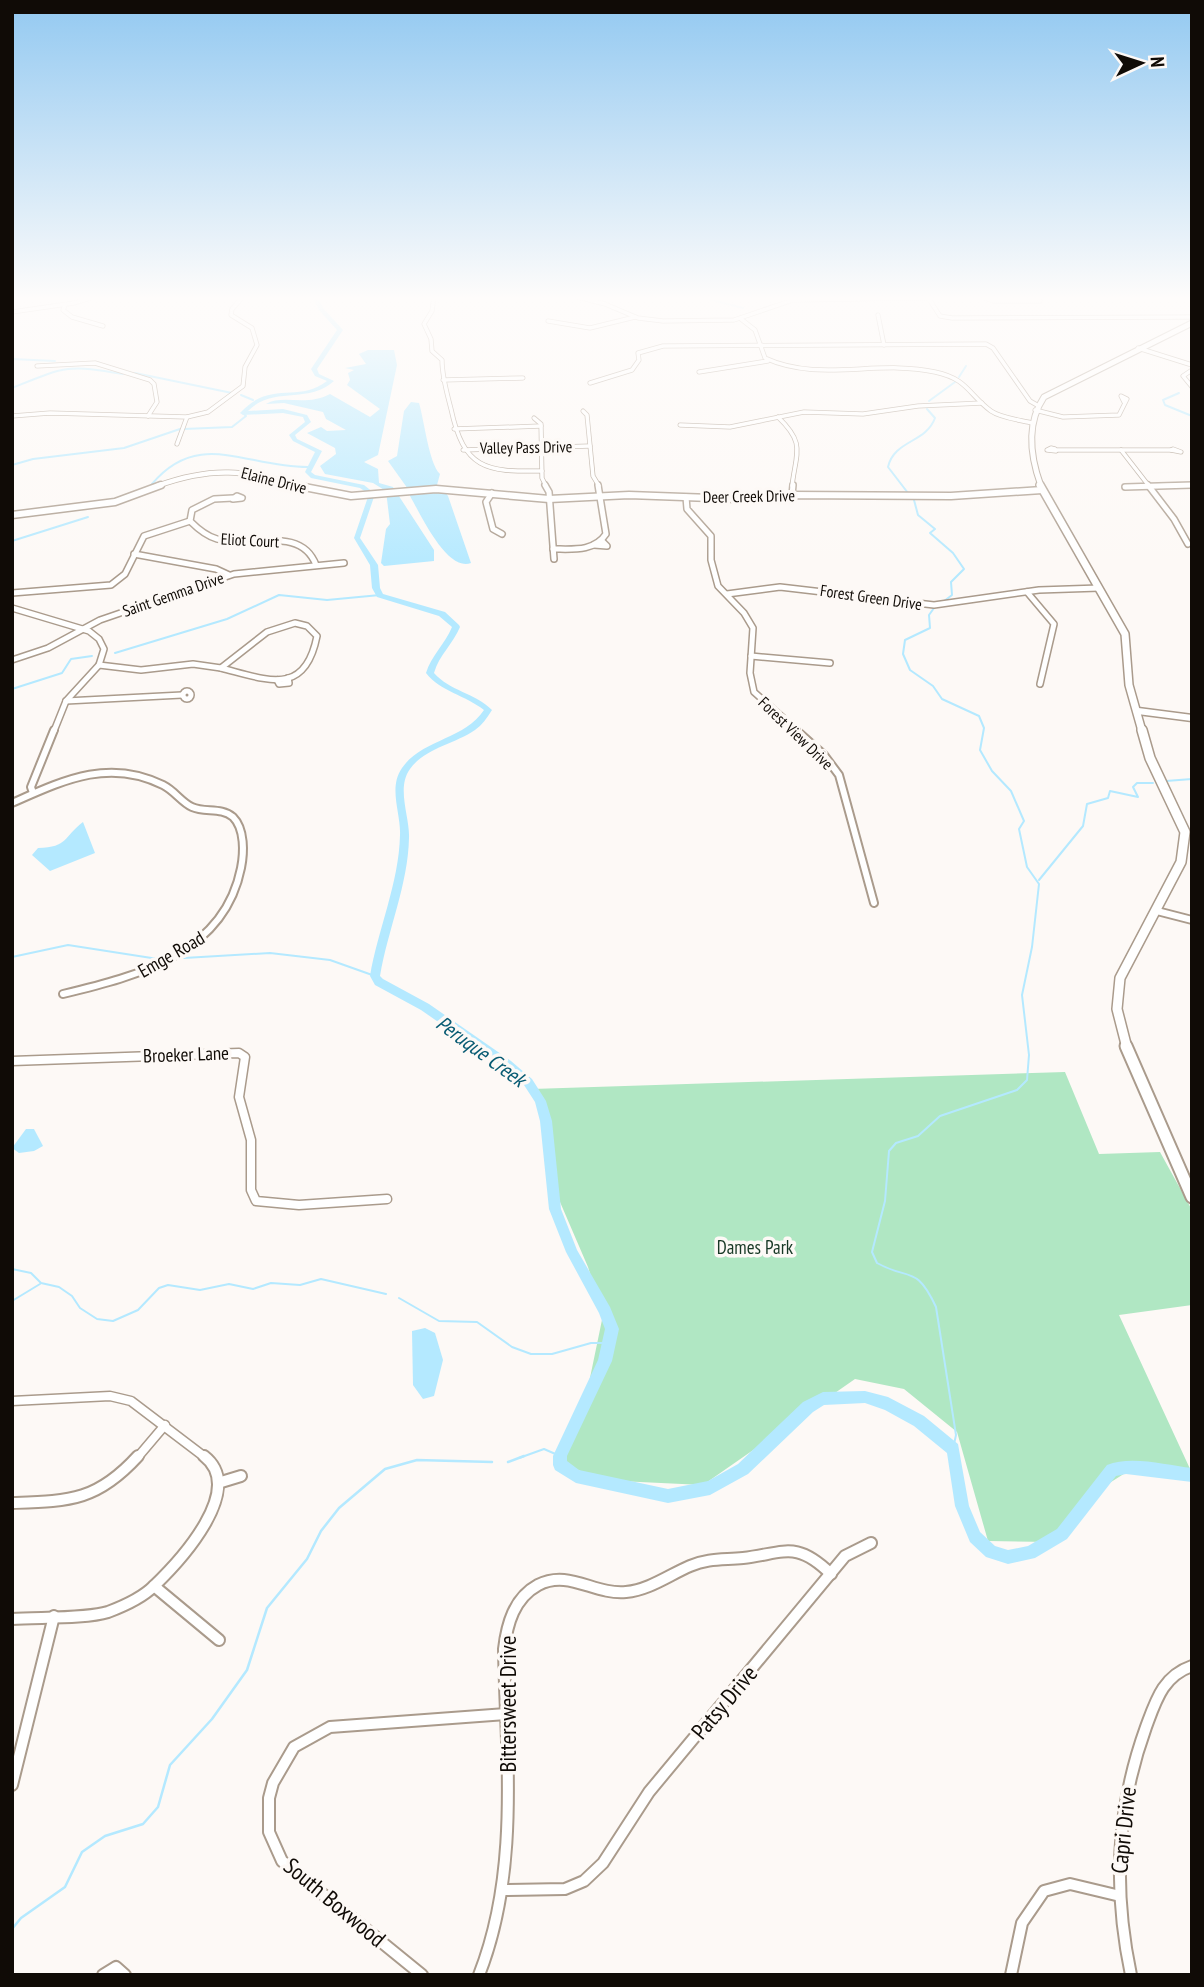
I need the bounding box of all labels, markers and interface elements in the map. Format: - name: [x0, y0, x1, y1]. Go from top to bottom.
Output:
- north arrow: [1106, 28, 1176, 98]
- text: N: [1146, 56, 1170, 68]
- street label: Valley Pass Drive: [479, 436, 572, 458]
- street label: Elaine Drive: [239, 462, 309, 498]
- street label: Deer Creek Drive: [703, 485, 795, 507]
- street label: Eliot Court: [220, 528, 280, 552]
- street label: Saint Gemma Drive: [120, 567, 226, 621]
- street label: Forest Green Drive: [819, 580, 923, 614]
- street label: Forest View Drive: [754, 692, 838, 774]
- street label: Emge Road: [133, 925, 209, 983]
- water label: Peruque Creek: [431, 1009, 533, 1094]
- street label: Broeker Lane: [143, 1041, 229, 1067]
- park label: Dames Park: [717, 1235, 794, 1259]
- street label: Bittersweet Drive: [493, 1635, 522, 1773]
- street label: Patsy Drive: [685, 1659, 763, 1745]
- street label: Capri Drive: [1104, 1785, 1142, 1875]
- street label: South Boxwood: [278, 1851, 392, 1953]

